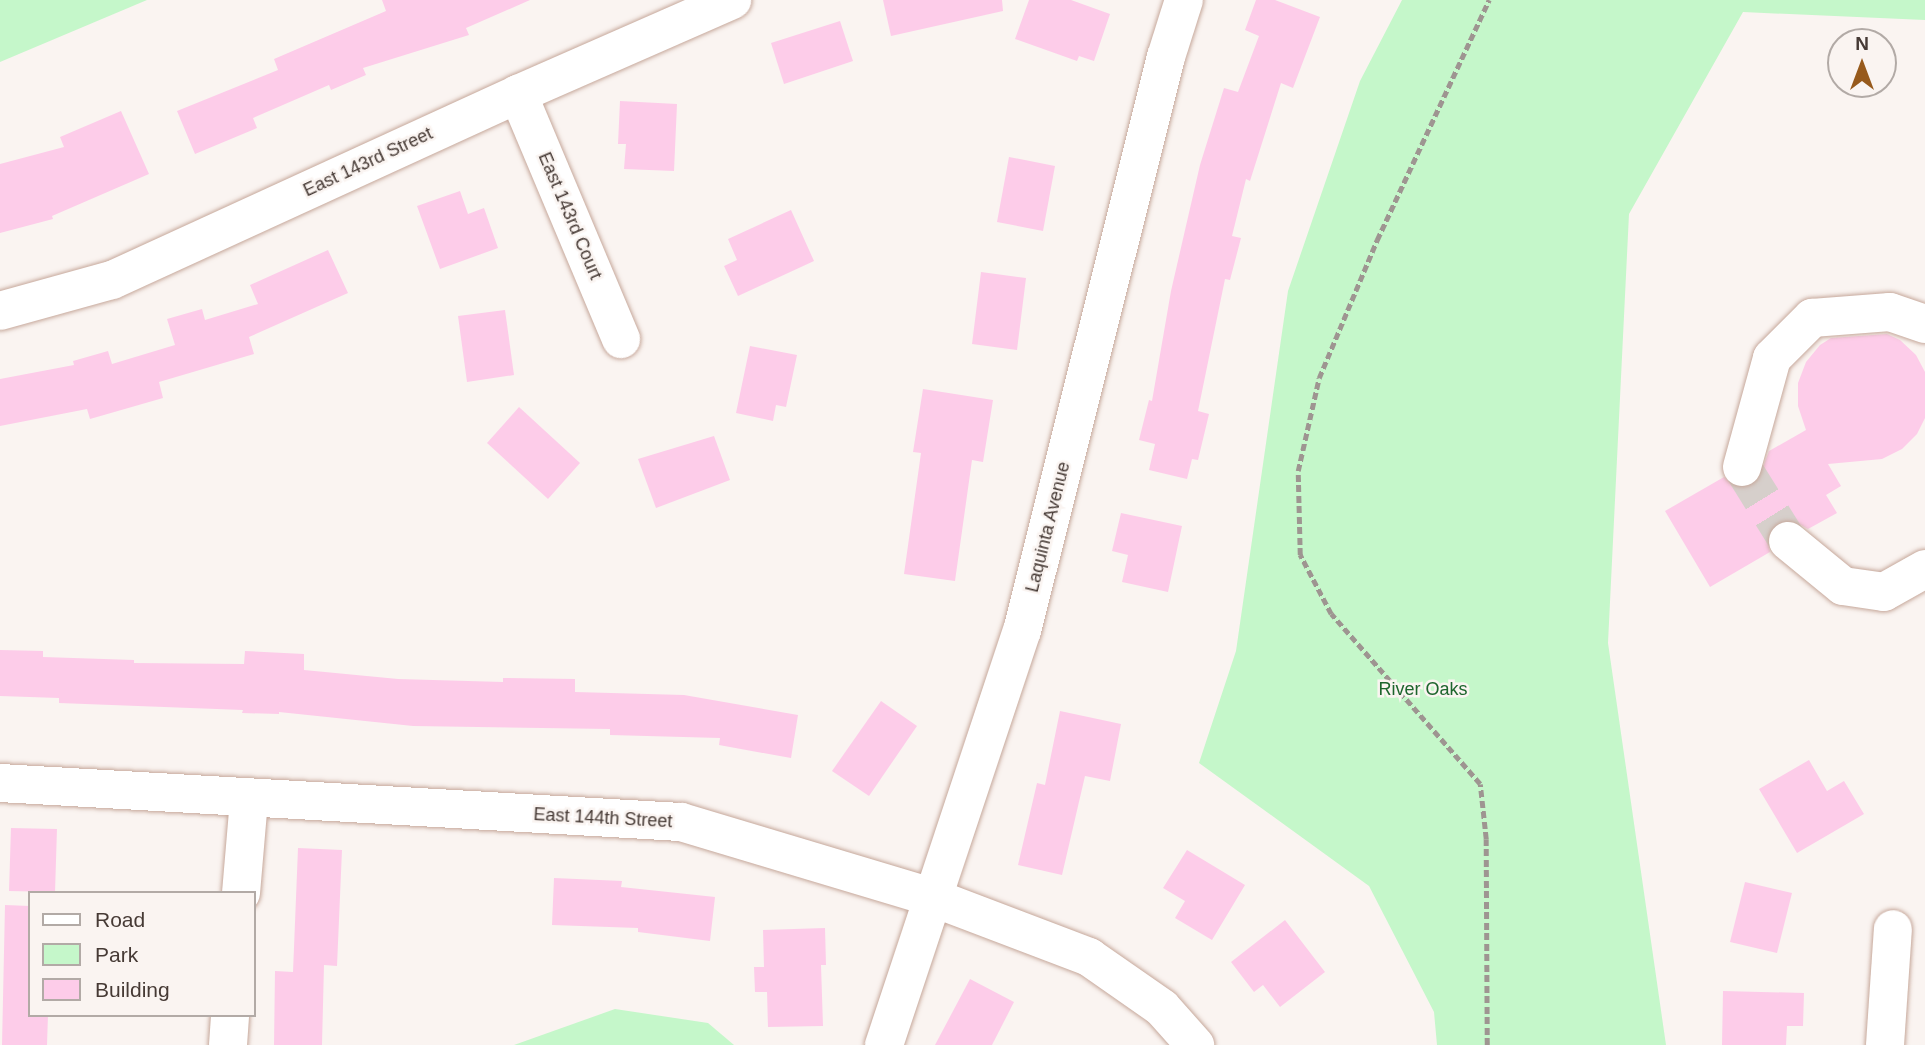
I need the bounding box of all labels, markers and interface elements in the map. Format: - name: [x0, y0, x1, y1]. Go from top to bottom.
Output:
- north arrow: [1827, 28, 1897, 98]
- text: N: [1855, 33, 1869, 54]
- street label: East 143rd Street: [300, 123, 436, 201]
- street label: East 143rd Court: [533, 149, 607, 283]
- street label: Laquinta Avenue: [1021, 459, 1075, 595]
- park label: River Oaks: [1378, 678, 1468, 700]
- street label: East 144th Street: [533, 804, 673, 832]
- legend: [28, 891, 256, 1017]
- text: Road: [95, 908, 145, 931]
- text: Park: [95, 943, 138, 966]
- text: Building: [95, 978, 170, 1001]

